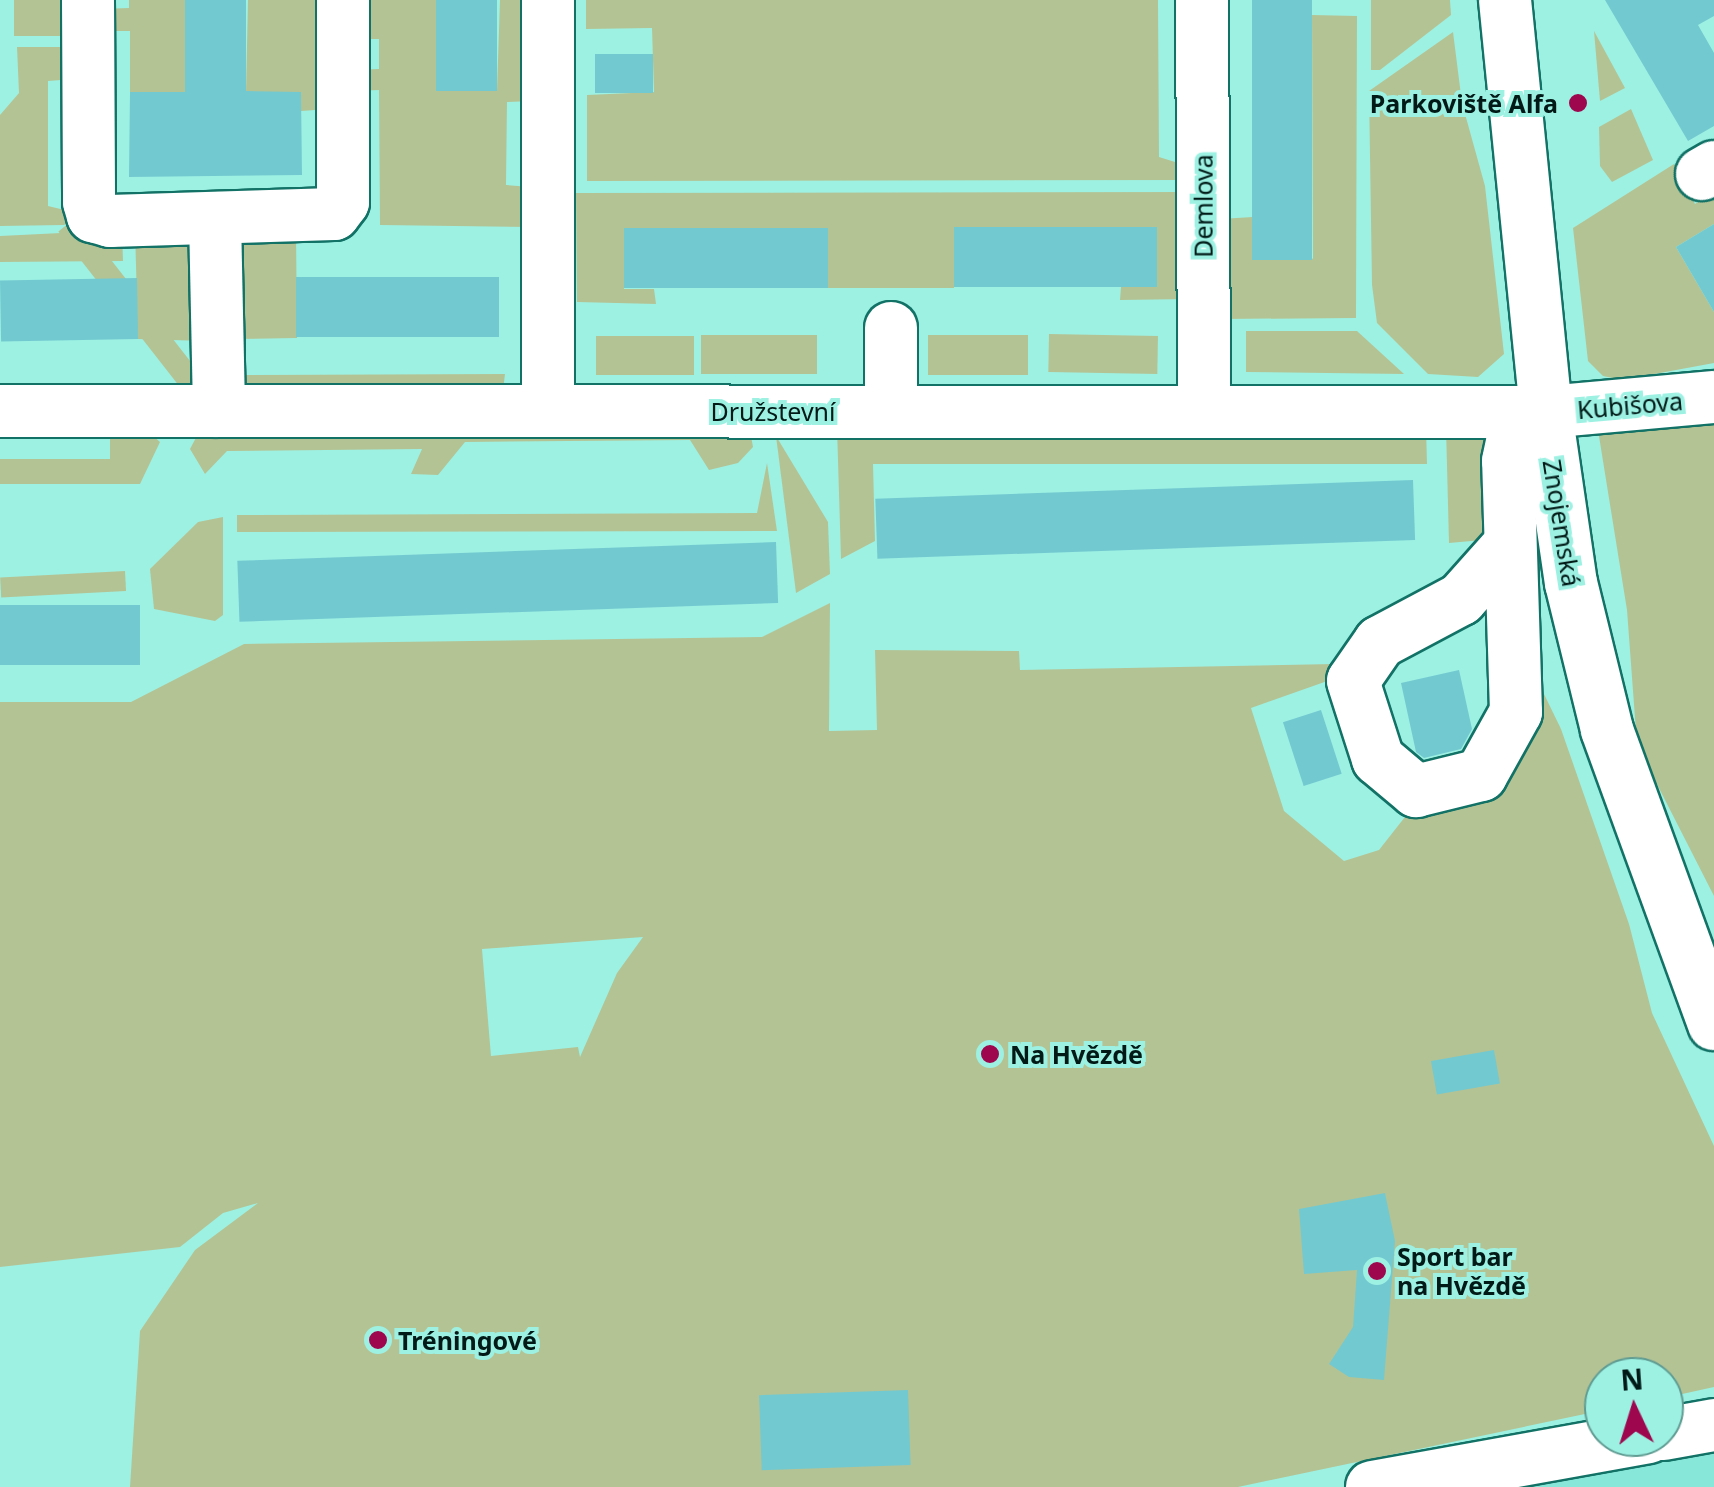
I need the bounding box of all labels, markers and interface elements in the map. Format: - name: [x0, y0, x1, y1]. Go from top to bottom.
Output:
- place label: Parkoviště Alfa: [1370, 88, 1558, 118]
- marker: Parkoviště Alfa: [1567, 92, 1589, 114]
- street label: Demlova: [1188, 154, 1218, 258]
- street label: Kubišova: [1576, 385, 1684, 425]
- street label: Družstevní: [711, 396, 835, 426]
- street label: Znojemská: [1537, 457, 1587, 589]
- place label: Na Hvězdě: [1010, 1039, 1143, 1069]
- marker: Na Hvězdě: [979, 1043, 1001, 1065]
- place label: Sport bar na Hvězdě: [1397, 1242, 1526, 1301]
- marker: Sport bar na Hvězdě: [1366, 1260, 1388, 1282]
- place label: Tréningové: [398, 1325, 537, 1355]
- marker: Tréningové: [367, 1329, 389, 1351]
- north arrow: [1584, 1357, 1684, 1457]
- text: N: [1619, 1359, 1645, 1399]

